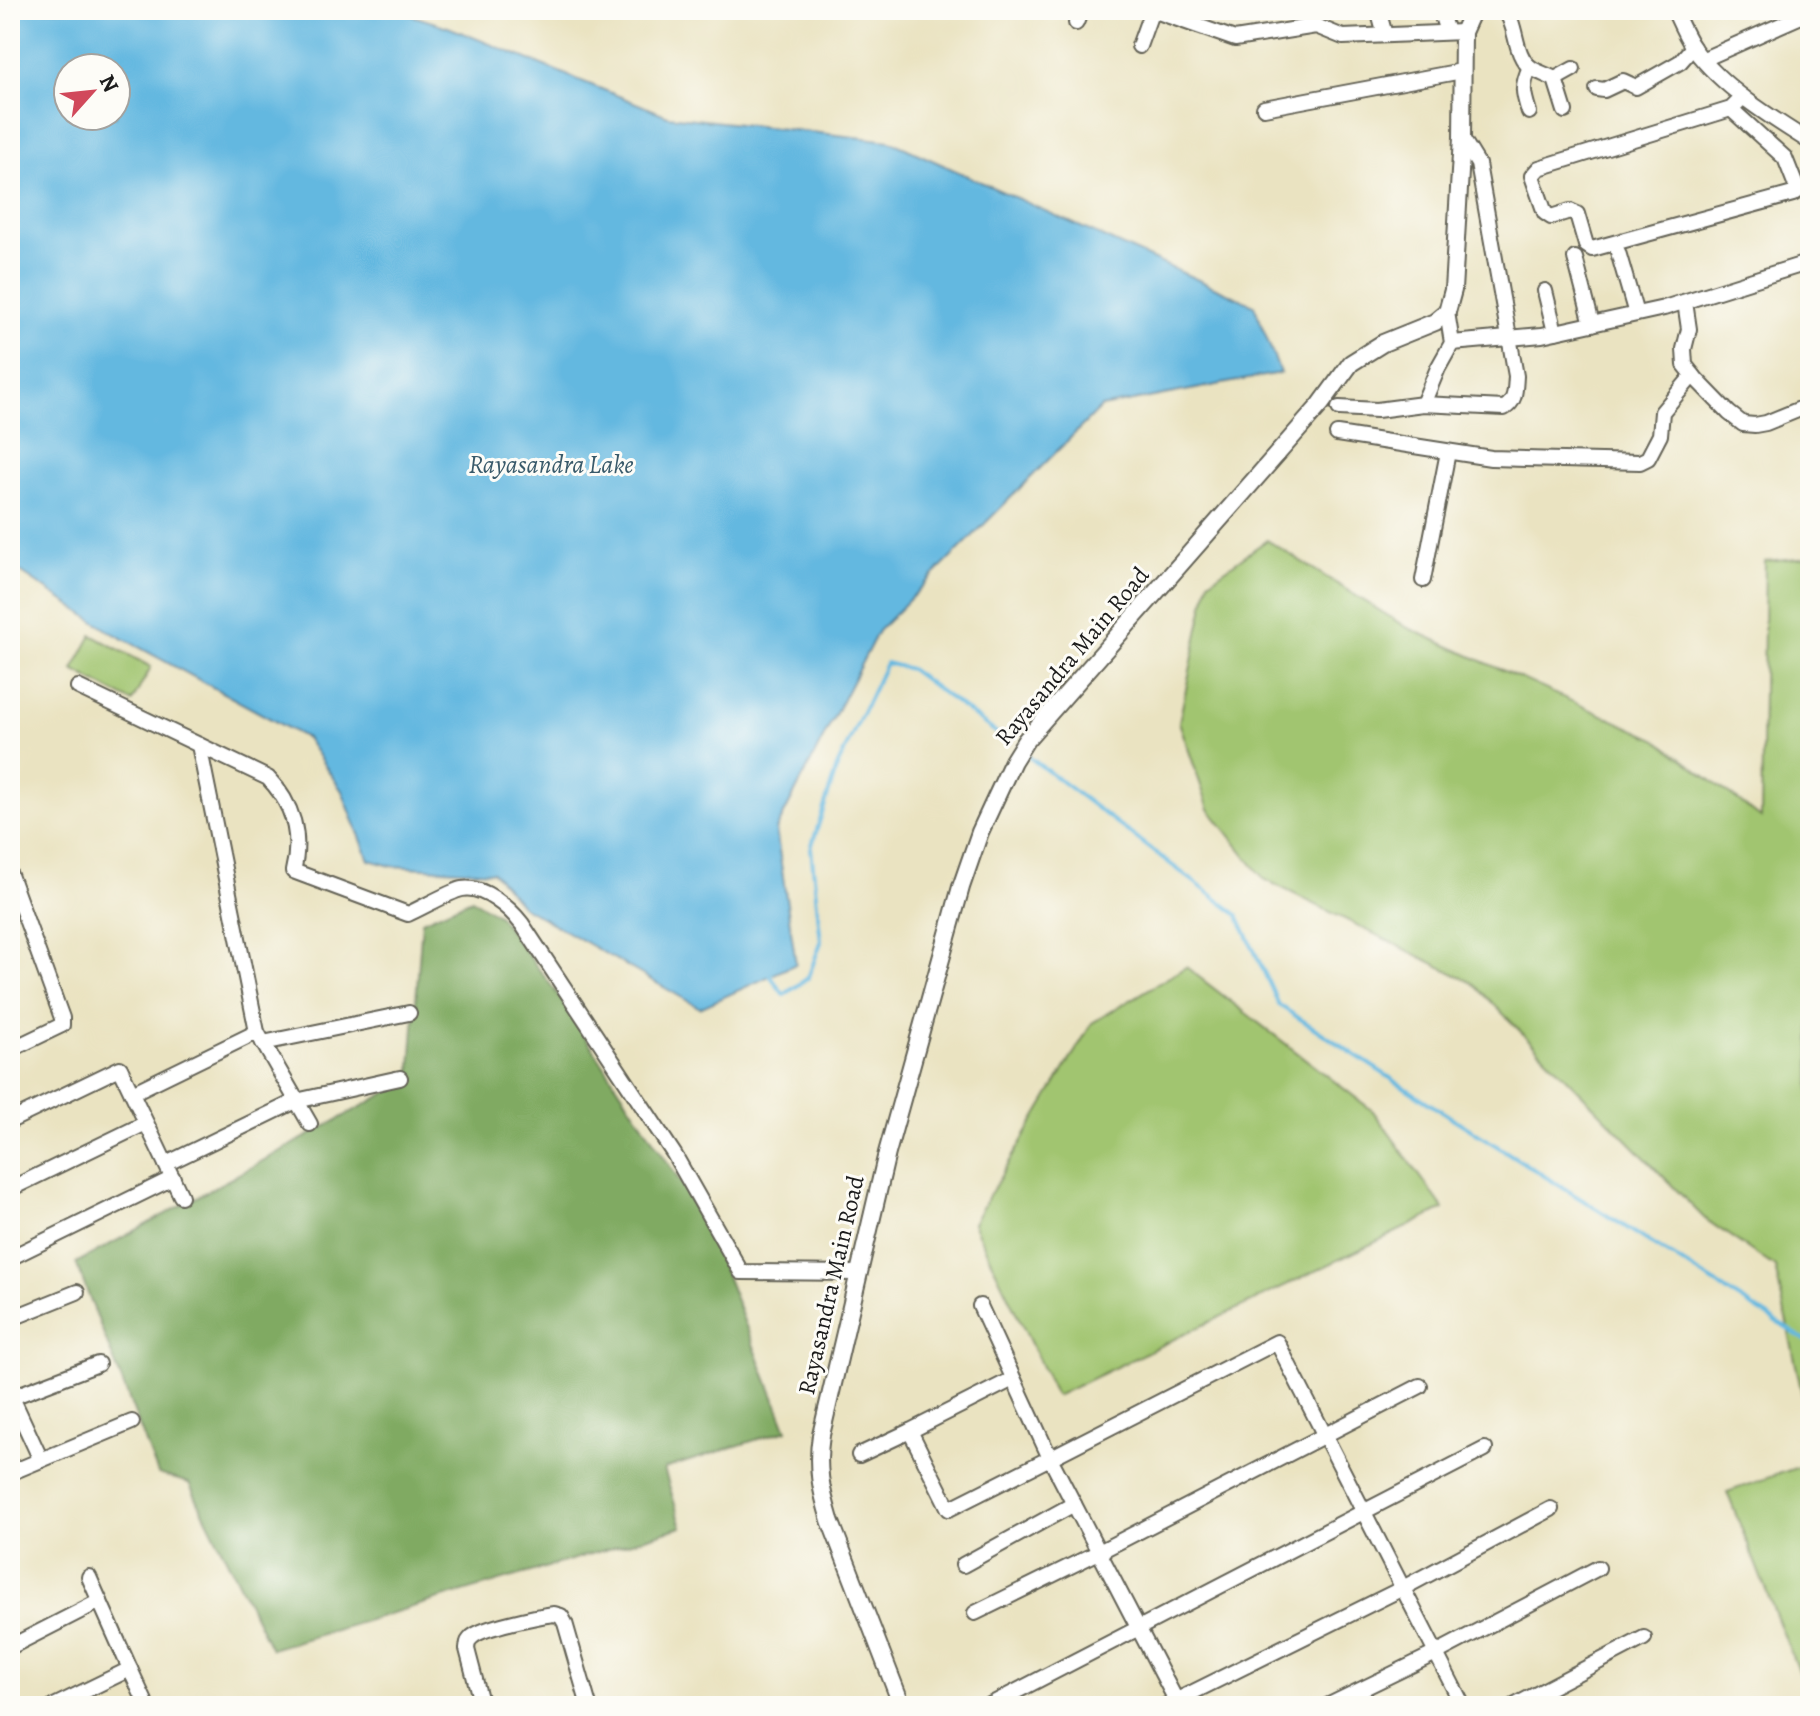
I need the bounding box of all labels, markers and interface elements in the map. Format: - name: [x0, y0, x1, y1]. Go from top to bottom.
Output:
- north arrow: [52, 52, 132, 132]
- text: N: [92, 69, 126, 97]
- water label: Rayasandra Lake: [468, 447, 634, 482]
- street label: Rayasandra Main Road: [988, 560, 1156, 752]
- street label: Rayasandra Main Road: [790, 1172, 872, 1398]

